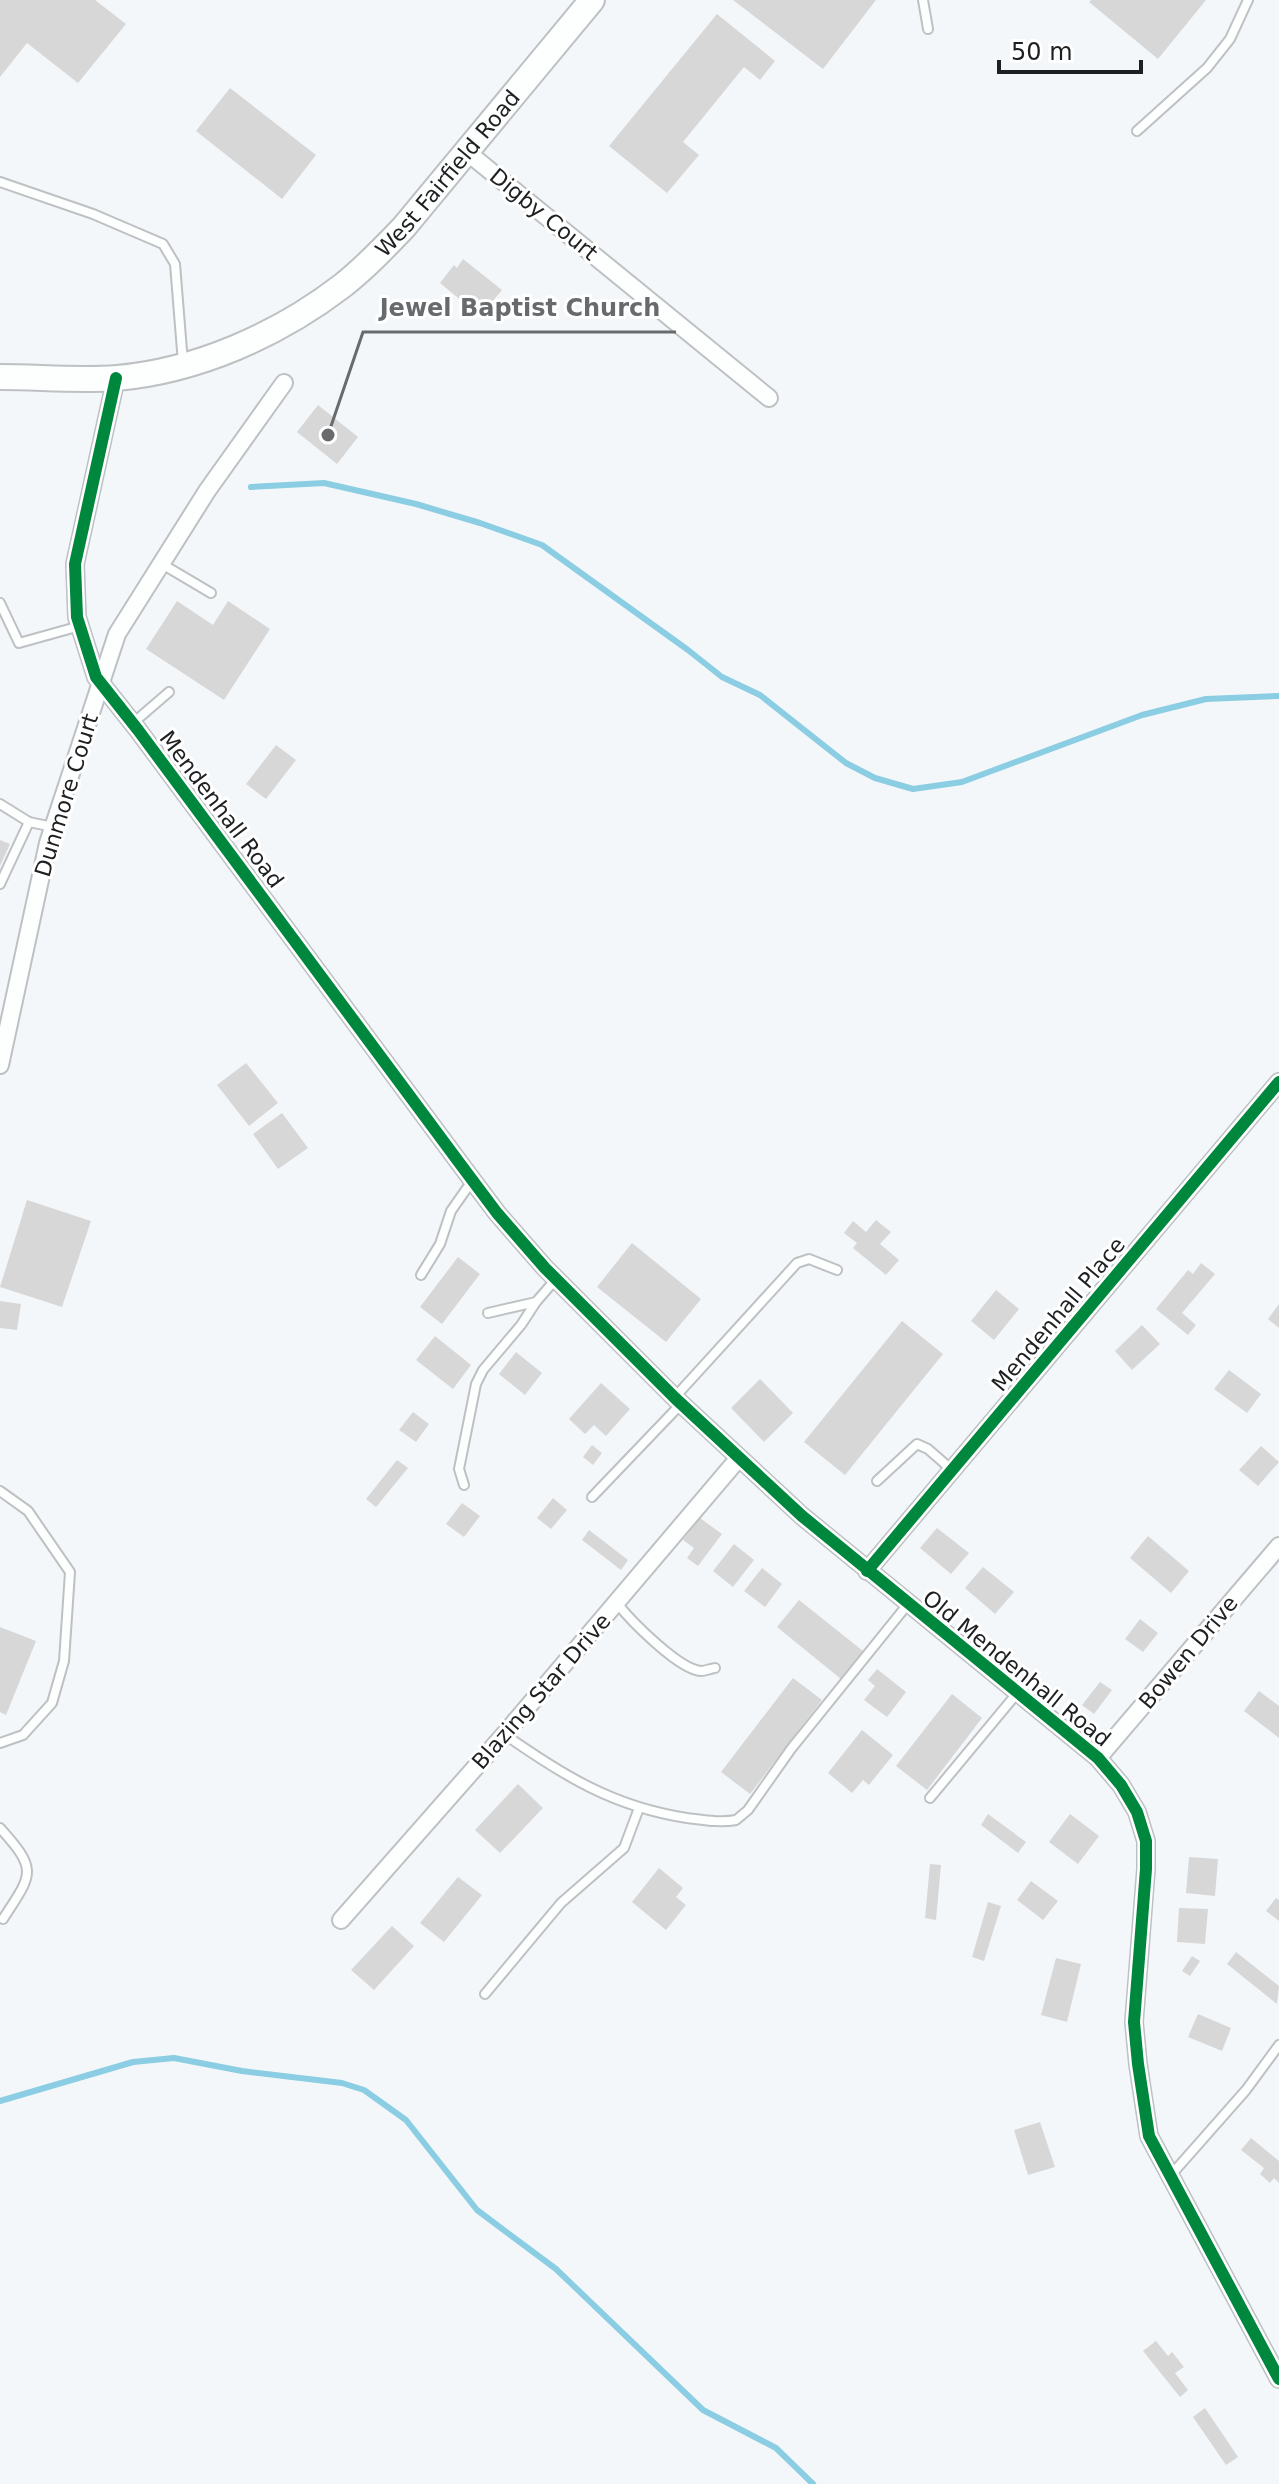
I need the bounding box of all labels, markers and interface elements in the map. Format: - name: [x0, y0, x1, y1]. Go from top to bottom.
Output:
- scale bar: [999, 24, 1141, 74]
- text: 50 m: [1011, 38, 1073, 66]
- street label: West Fairfield Road: [370, 85, 525, 262]
- street label: Digby Court: [485, 163, 603, 266]
- callout: Jewel Baptist Church: [363, 284, 676, 332]
- text: Jewel Baptist Church: [378, 294, 660, 322]
- street label: Dunmore Court: [30, 710, 103, 880]
- street label: Mendenhall Road: [155, 726, 289, 893]
- street label: Mendenhall Place: [987, 1232, 1130, 1396]
- street label: Old Mendenhall Road: [918, 1585, 1116, 1752]
- street label: Bowen Drive: [1134, 1591, 1243, 1714]
- street label: Blazing Star Drive: [467, 1608, 616, 1774]

